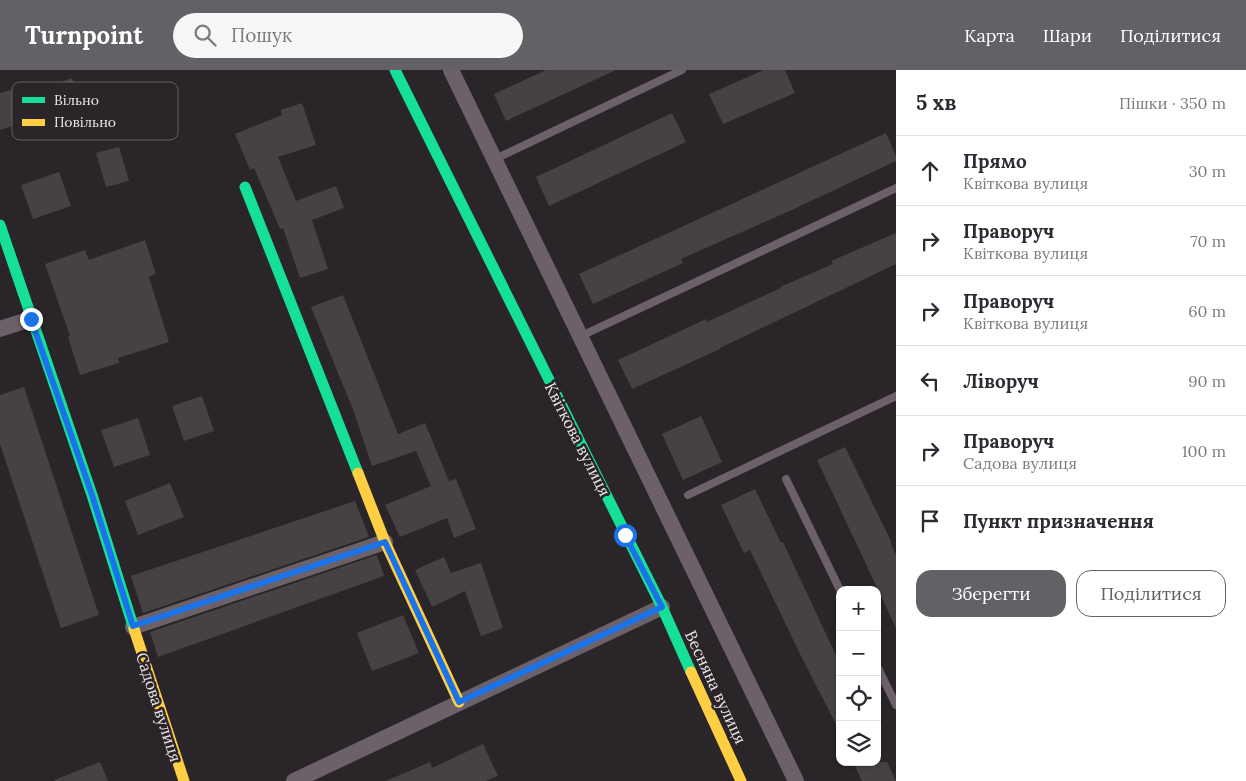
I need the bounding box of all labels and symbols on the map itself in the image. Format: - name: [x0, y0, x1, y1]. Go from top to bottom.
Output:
- legend: [12, 82, 178, 140]
- text: Вільно: [54, 91, 99, 109]
- text: Повільно: [54, 113, 116, 131]
- route end: [20, 308, 43, 331]
- street label: Квіткова вулиця: [541, 379, 615, 499]
- route start: [614, 524, 637, 547]
- street label: Весняна вулиця: [681, 627, 751, 747]
- street label: Садова вулиця: [132, 650, 186, 764]

